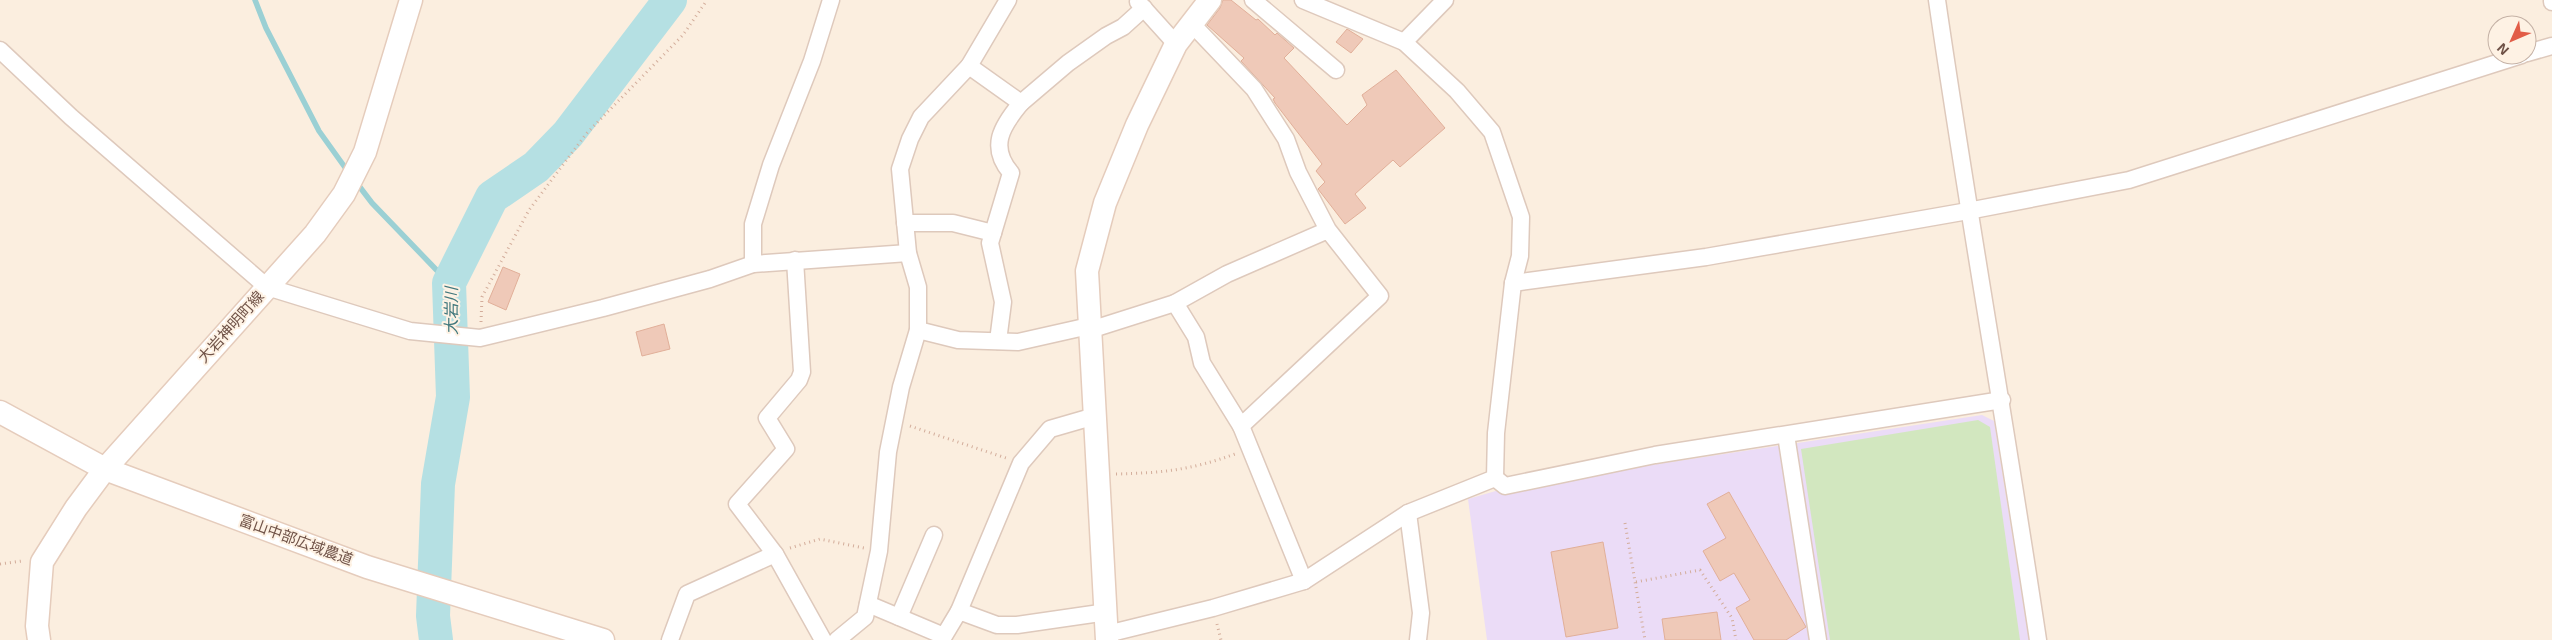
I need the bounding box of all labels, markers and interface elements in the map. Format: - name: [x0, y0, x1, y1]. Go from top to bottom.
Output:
- north arrow: [2487, 15, 2537, 65]
- text: N: [2493, 40, 2512, 59]
- water label: 大岩川: [441, 285, 460, 335]
- street label: 大岩神明町線: [193, 287, 267, 366]
- street label: 富山中部広域農道: [237, 510, 356, 568]

